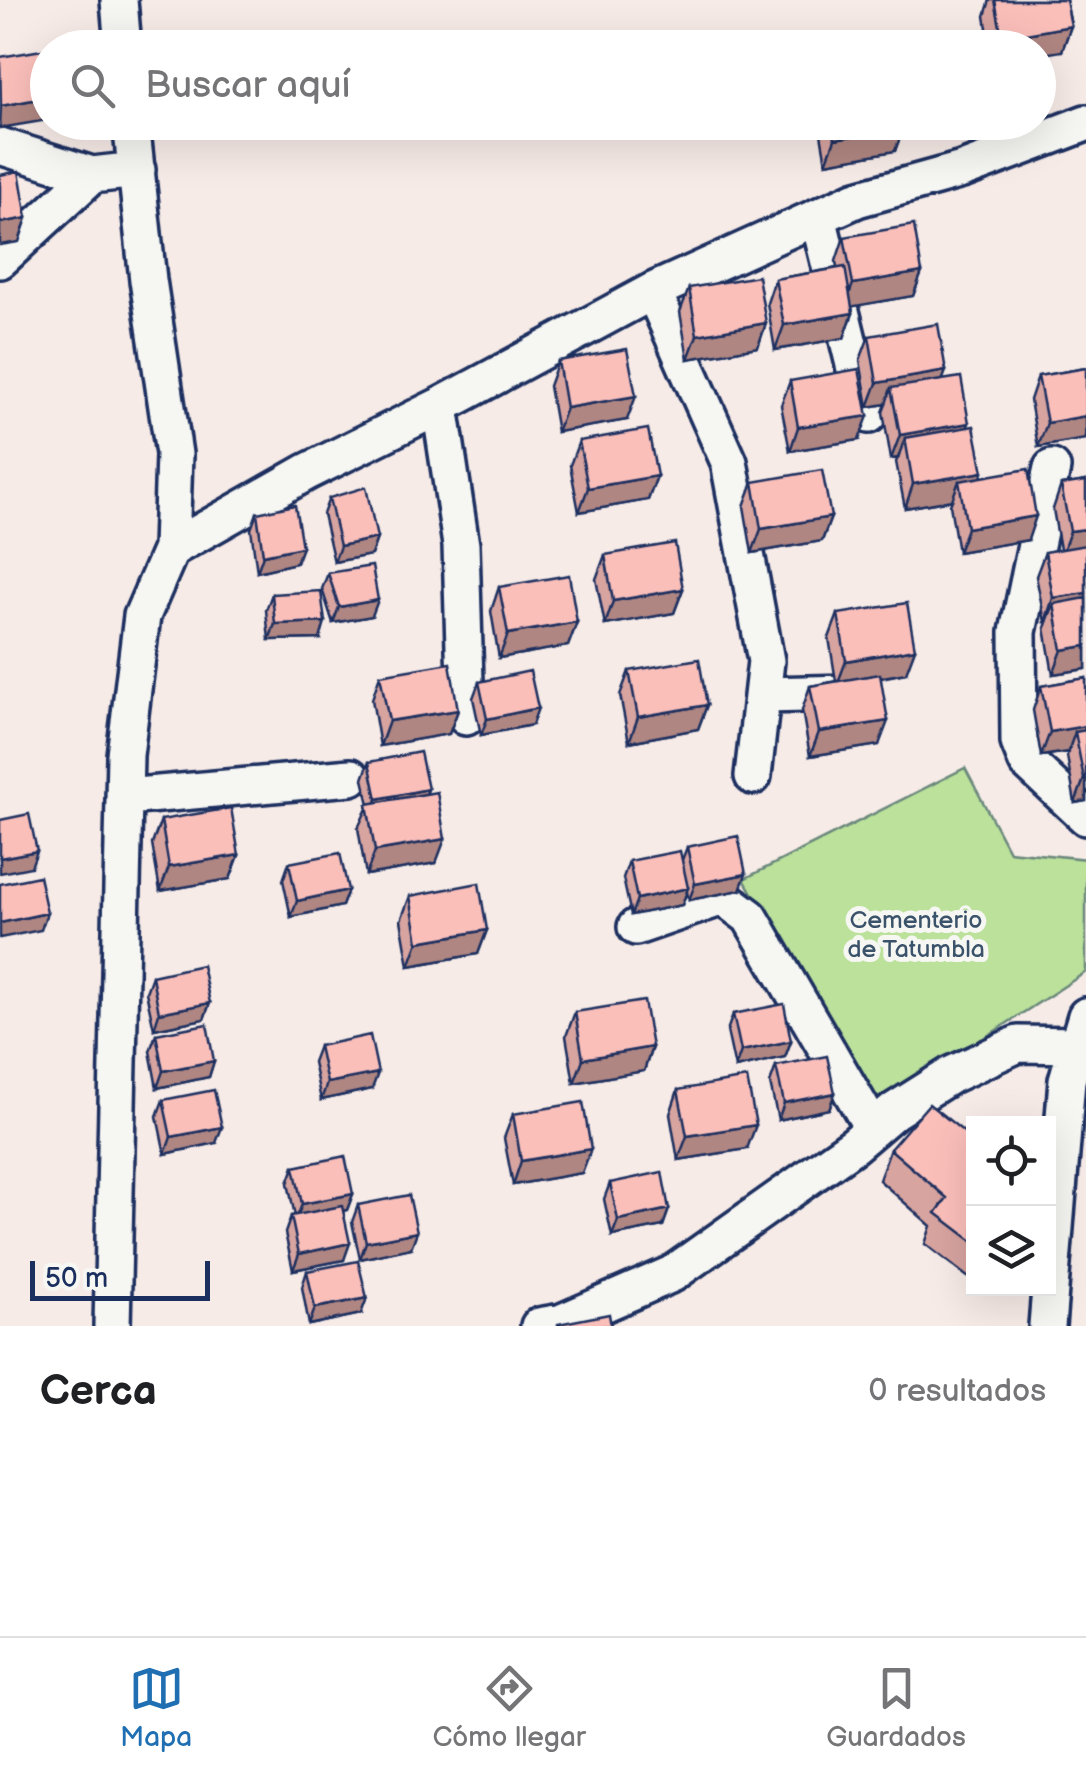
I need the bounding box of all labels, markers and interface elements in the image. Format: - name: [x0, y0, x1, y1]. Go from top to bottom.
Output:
- search box: [30, 30, 1056, 140]
- icon: search: [65, 58, 120, 113]
- text: Buscar aquí: [145, 63, 351, 108]
- park label: Cementerio de Tatumbla: [847, 905, 985, 965]
- map controls: [966, 1116, 1056, 1296]
- button: locate: [966, 1116, 1056, 1206]
- button: layers: [966, 1206, 1056, 1296]
- scale bar: [30, 1256, 210, 1300]
- text: 50 m: [45, 1262, 108, 1295]
- text: Cerca: [40, 1366, 157, 1417]
- text: 0 resultados: [869, 1372, 1046, 1411]
- tab: Mapa: [120, 1661, 192, 1754]
- tab: Cómo llegar: [432, 1661, 586, 1754]
- tab: Guardados: [826, 1661, 966, 1754]

